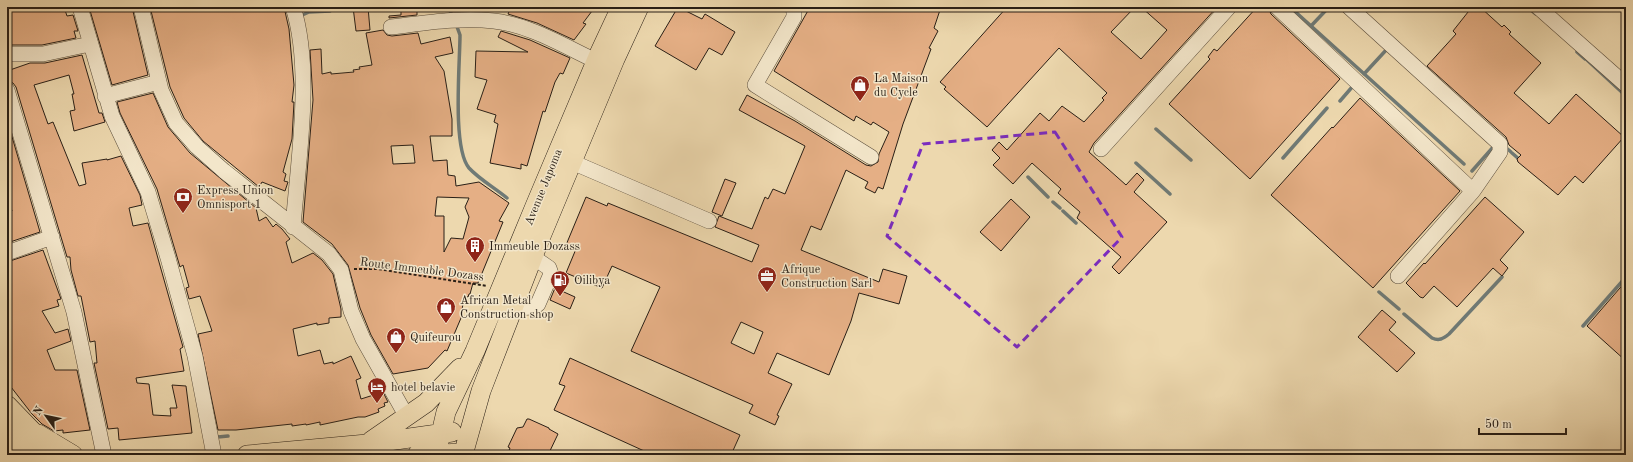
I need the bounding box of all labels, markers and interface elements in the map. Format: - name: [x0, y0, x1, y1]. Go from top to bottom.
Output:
- place label: La Maison du Cycle: [874, 73, 929, 99]
- shop icon: La Maison du Cycle: [849, 74, 871, 102]
- street label: Avenue Japoma: [523, 147, 565, 227]
- place label: Express Union Omnisport 1: [197, 185, 274, 211]
- bank icon: Express Union Omnisport 1: [172, 186, 194, 214]
- building icon: Immeuble Dozass: [464, 235, 486, 263]
- place label: Immeuble Dozass: [489, 241, 580, 253]
- street label: Route Immeuble Dozass: [359, 256, 485, 284]
- place label: Afrique Construction Sarl: [781, 264, 872, 290]
- office icon: Afrique Construction Sarl: [756, 265, 778, 293]
- fuel station icon: Oilibya: [549, 269, 571, 297]
- place label: Oilibya: [574, 275, 610, 287]
- place label: African Metal Construction shop: [460, 295, 554, 321]
- shop icon: African Metal Construction shop: [435, 296, 457, 324]
- shop icon: Quifeurou: [385, 326, 407, 354]
- place label: Quifeurou: [410, 332, 462, 344]
- hotel icon: hotel belavie: [366, 376, 388, 404]
- place label: hotel belavie: [391, 382, 456, 394]
- north arrow: [26, 396, 66, 436]
- text: N: [32, 404, 46, 418]
- scale bar: [1479, 410, 1566, 436]
- text: 50 m: [1485, 418, 1512, 431]

